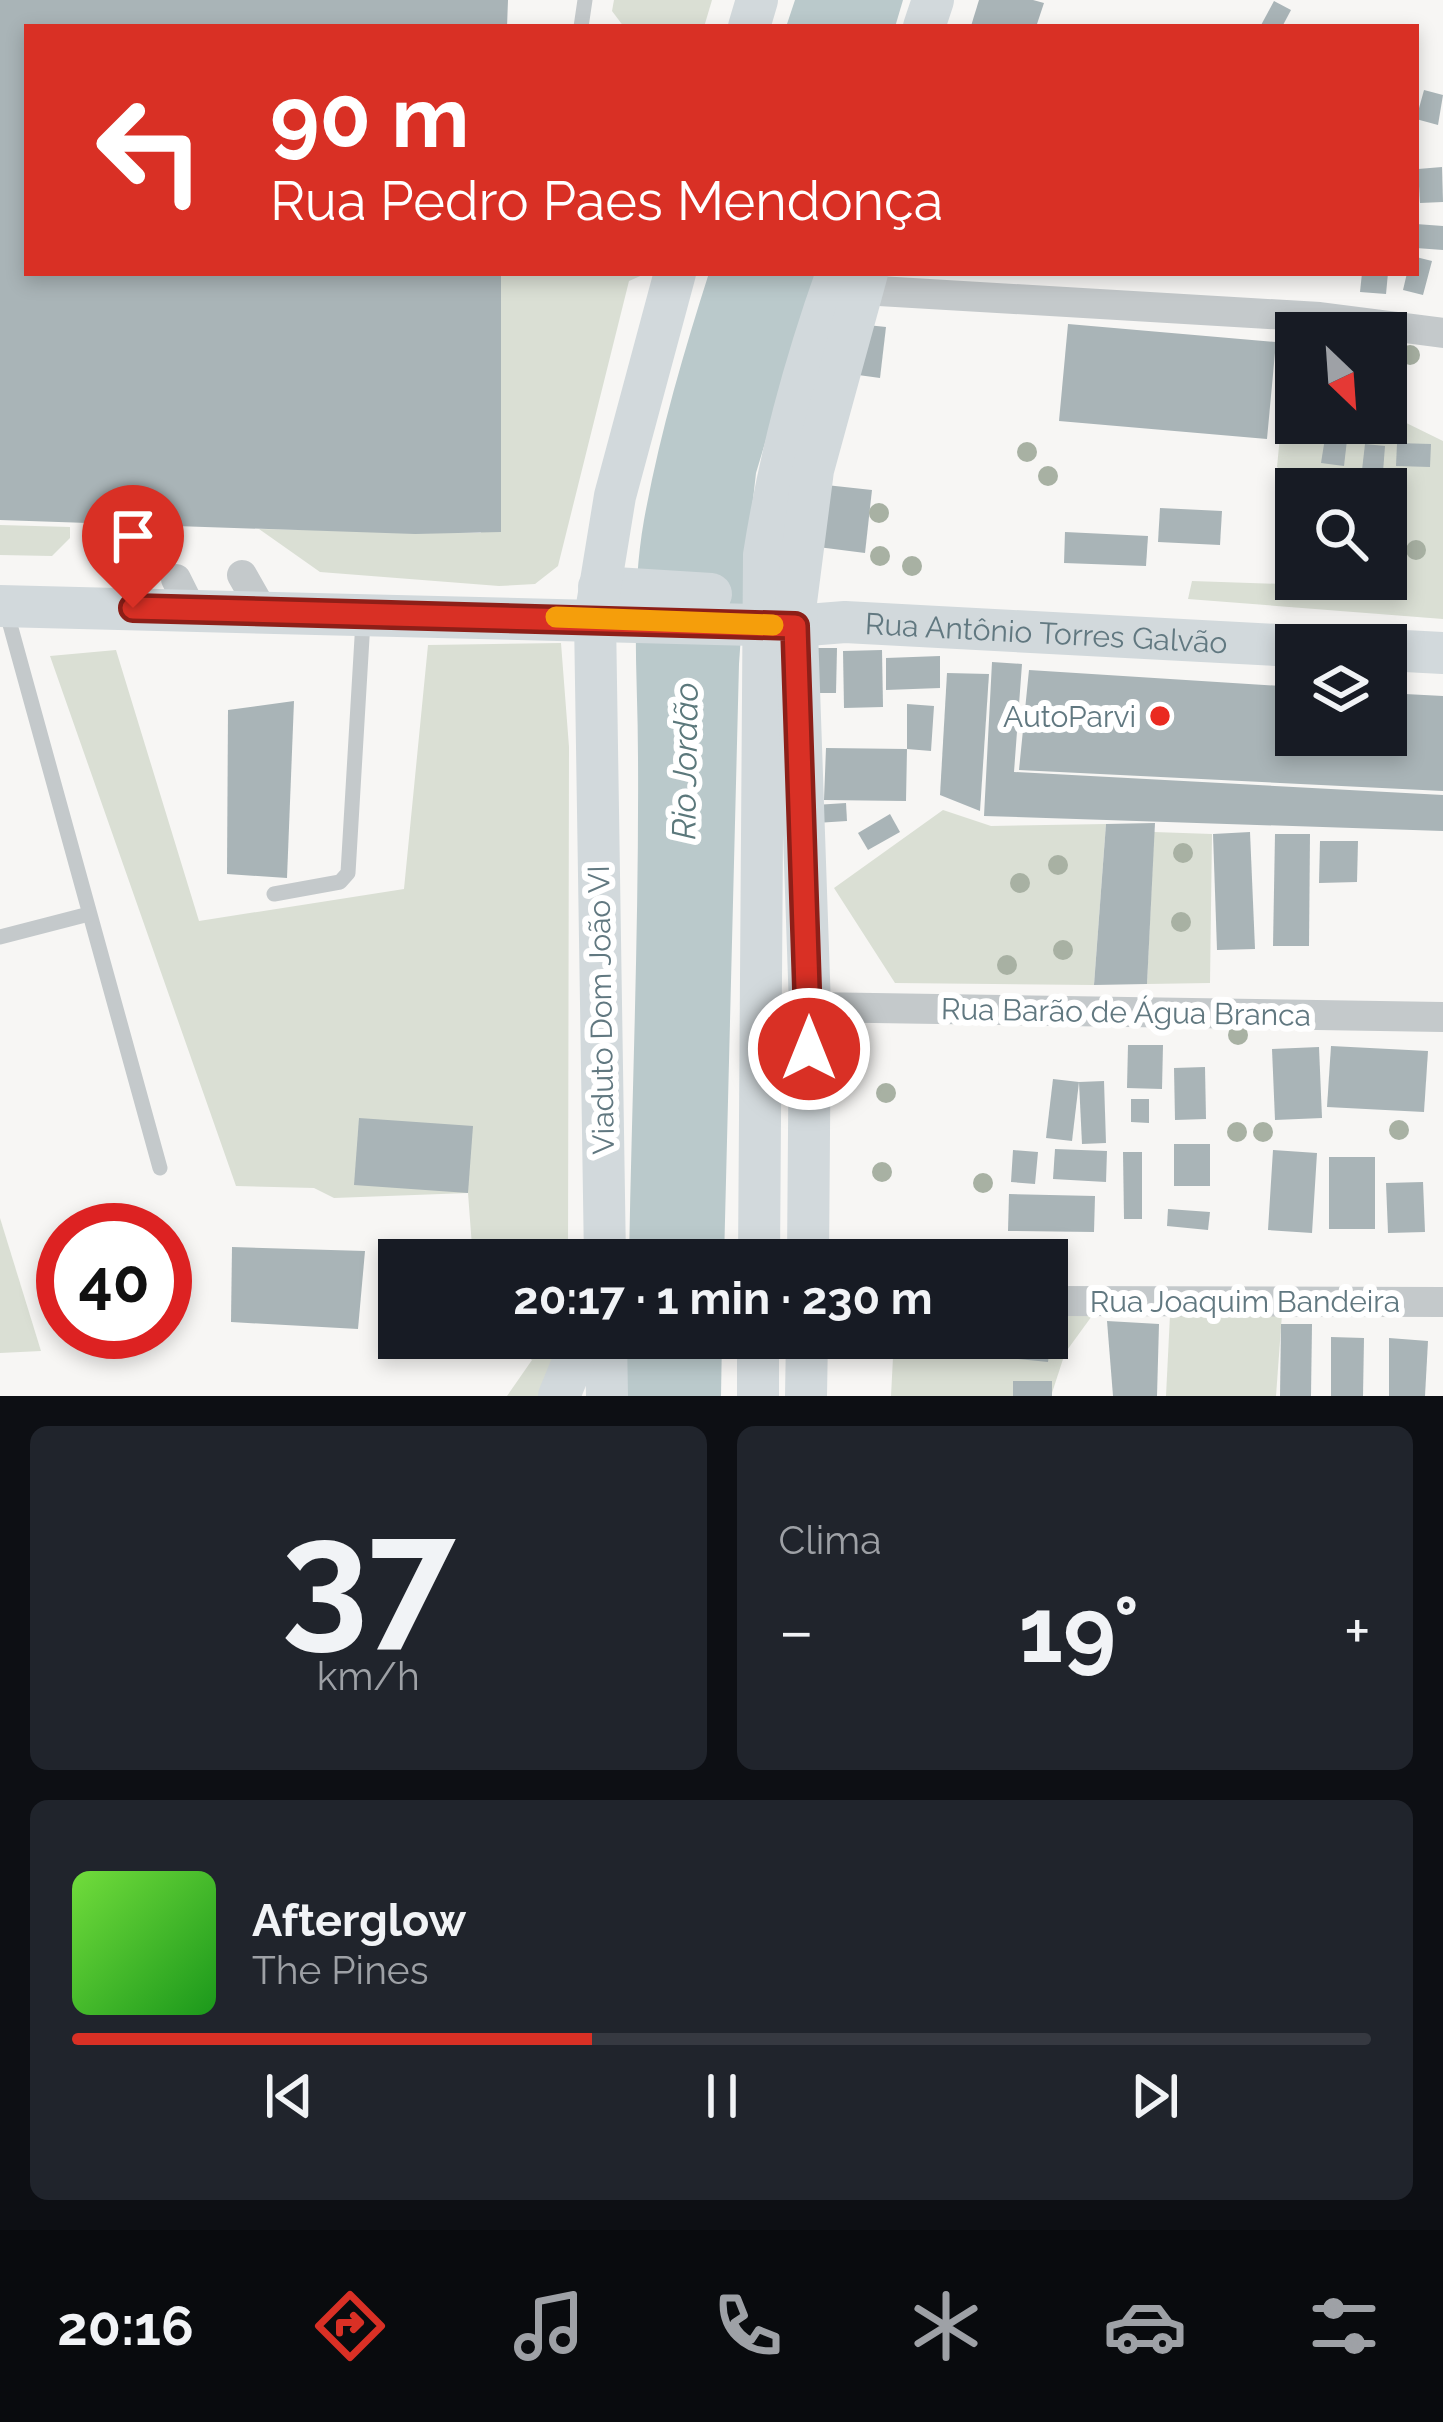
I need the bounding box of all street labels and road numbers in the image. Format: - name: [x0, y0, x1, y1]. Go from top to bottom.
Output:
- street label: Rua Antônio Torres Galvão: [864, 606, 1228, 660]
- street label: Viaduto Dom João VI: [581, 865, 621, 1155]
- street label: Rua Barão de Água Branca: [941, 991, 1311, 1033]
- street label: Rua Joaquim Bandeira: [1090, 1284, 1400, 1319]

